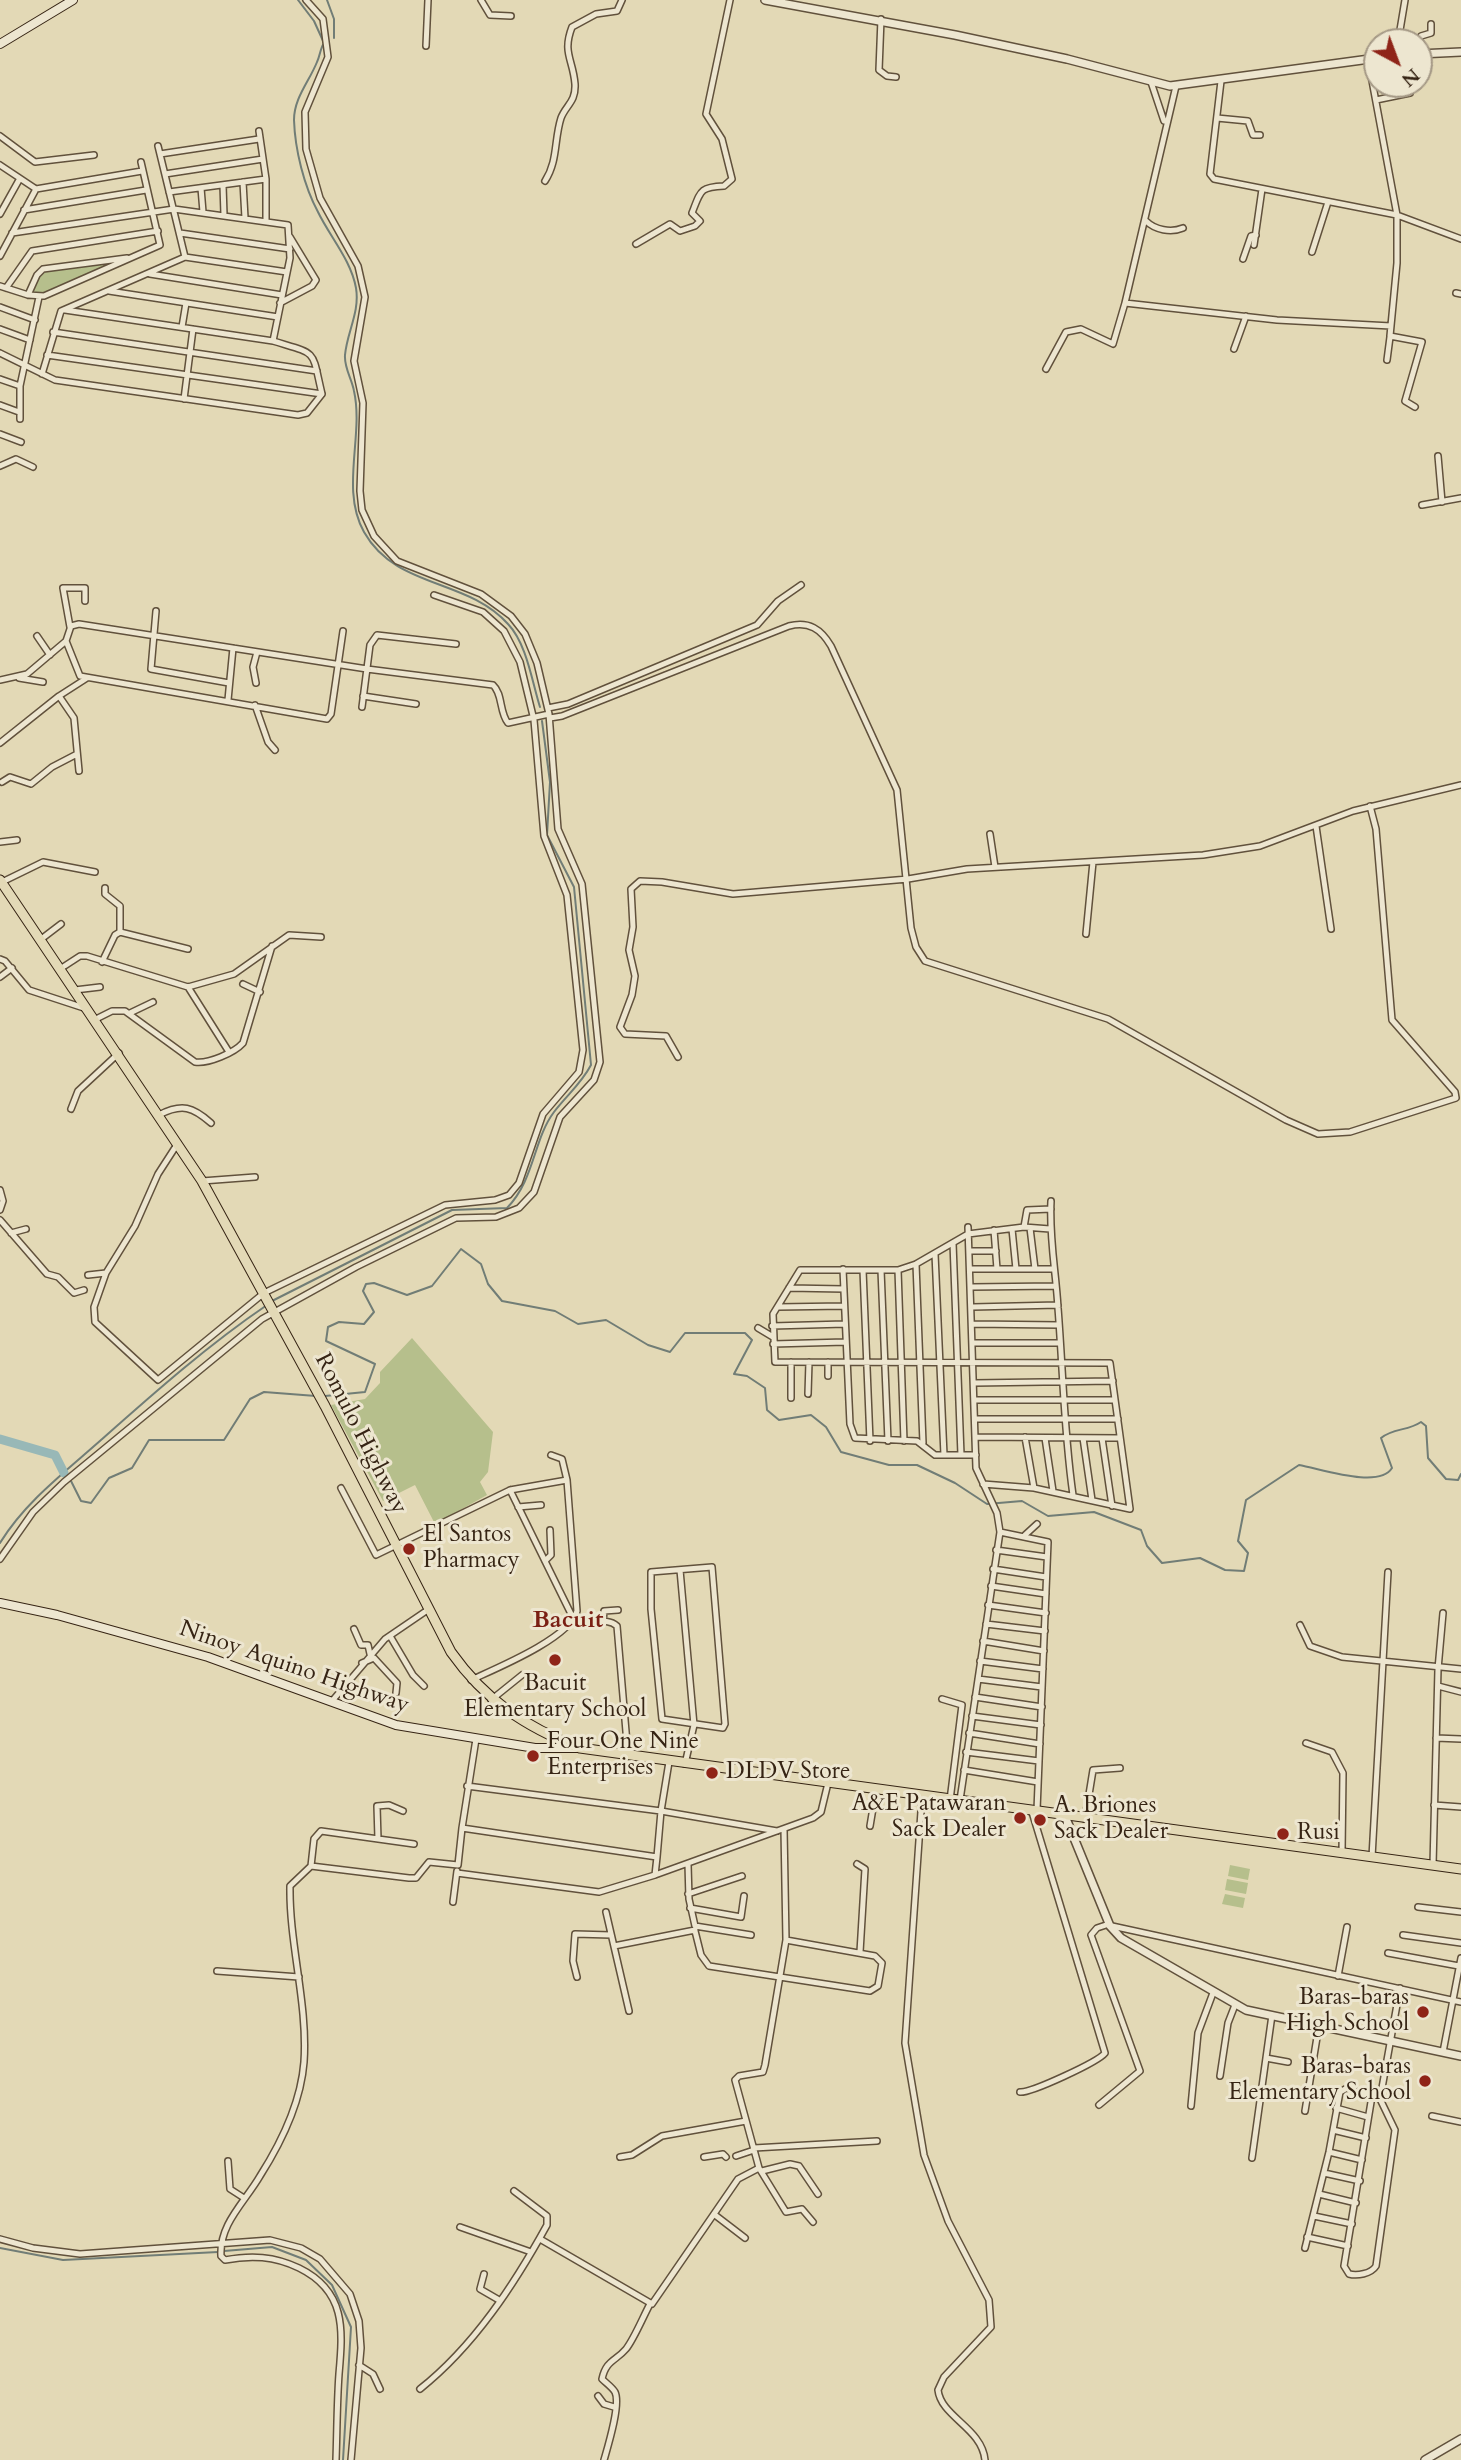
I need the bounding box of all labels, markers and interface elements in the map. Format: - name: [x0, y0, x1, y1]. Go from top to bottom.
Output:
- north arrow: [1363, 28, 1433, 98]
- text: N: [1396, 62, 1425, 93]
- street label: Romulo Highway: [308, 1349, 412, 1519]
- place label: El Santos Pharmacy: [423, 1522, 520, 1576]
- marker: El Santos Pharmacy: [401, 1541, 417, 1557]
- district label: Bacuit: [532, 1607, 604, 1635]
- street label: Ninoy Aquino Highway: [176, 1616, 412, 1720]
- marker: Bacuit Elementary School: [547, 1652, 563, 1668]
- place label: Bacuit Elementary School: [464, 1671, 646, 1725]
- place label: Four One Nine Enterprises: [547, 1729, 699, 1783]
- marker: Four One Nine Enterprises: [525, 1748, 541, 1764]
- place label: DLDV Store: [726, 1759, 850, 1787]
- marker: DLDV Store: [704, 1765, 720, 1781]
- place label: A&E Patawaran Sack Dealer: [852, 1791, 1006, 1845]
- place label: A. Briones Sack Dealer: [1054, 1793, 1168, 1847]
- marker: A&E Patawaran Sack Dealer: [1012, 1810, 1028, 1826]
- marker: A. Briones Sack Dealer: [1032, 1812, 1048, 1828]
- place label: Rusi: [1297, 1820, 1340, 1848]
- marker: Rusi: [1275, 1826, 1291, 1842]
- place label: Baras-baras High School: [1286, 1985, 1409, 2039]
- marker: Baras-baras High School: [1415, 2004, 1431, 2020]
- place label: Baras-baras Elementary School: [1228, 2054, 1411, 2108]
- marker: Baras-baras Elementary School: [1417, 2073, 1433, 2089]

